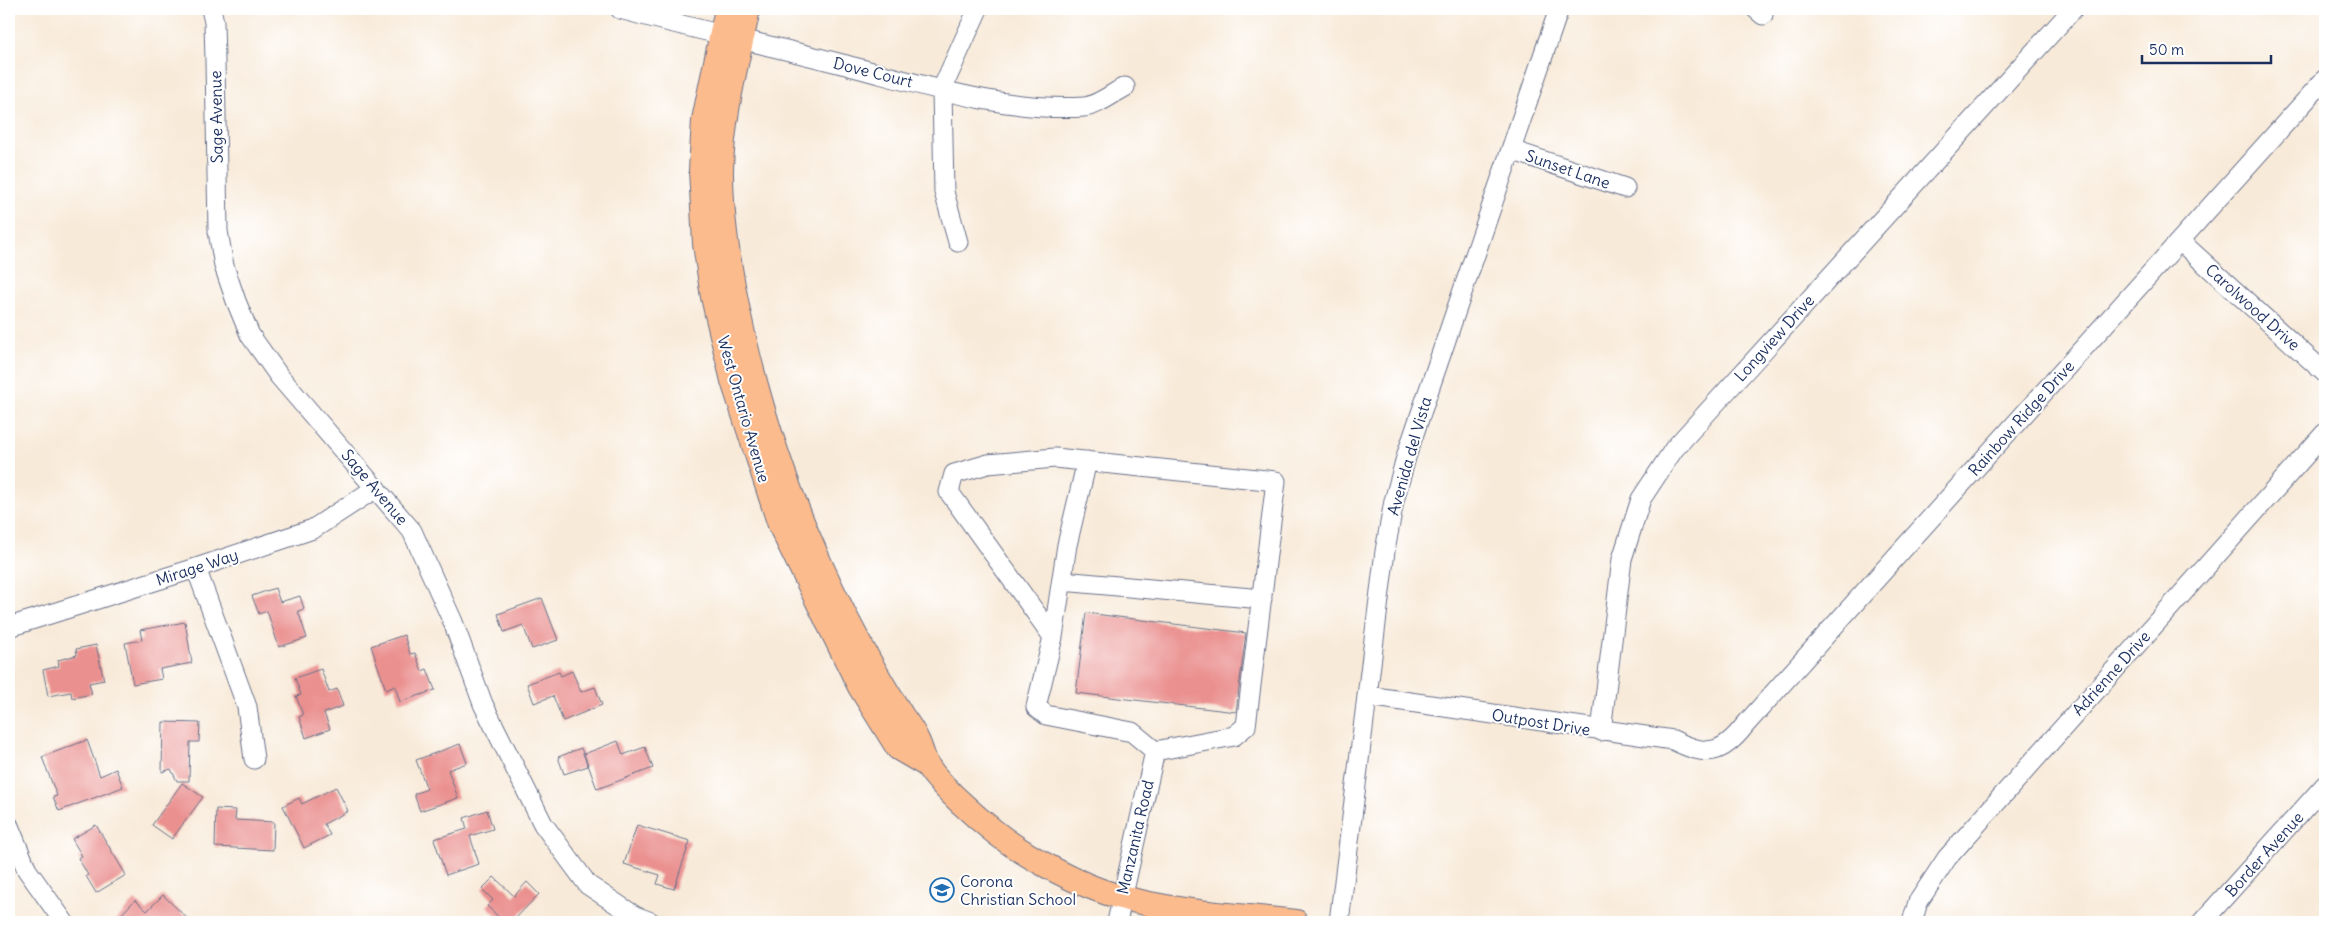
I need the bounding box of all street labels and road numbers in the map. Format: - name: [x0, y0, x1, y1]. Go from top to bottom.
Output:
- street label: Dove Court: [831, 52, 915, 92]
- street label: Sage Avenue: [205, 70, 227, 164]
- street label: Sunset Lane: [1523, 145, 1613, 193]
- street label: Carolwood Drive: [2202, 259, 2304, 355]
- street label: Longview Drive: [1730, 290, 1818, 386]
- street label: West Ontario Avenue: [713, 333, 775, 485]
- street label: Rainbow Ridge Drive: [1964, 356, 2078, 480]
- street label: Avenida del Vista: [1383, 394, 1435, 518]
- street label: Sage Avenue: [337, 445, 413, 529]
- street label: Mirage Way: [153, 544, 241, 590]
- street label: Adrienne Drive: [2068, 626, 2154, 720]
- street label: Outpost Drive: [1490, 704, 1592, 740]
- street label: Manzanita Road: [1112, 778, 1158, 896]
- street label: Border Avenue: [2221, 807, 2307, 901]

